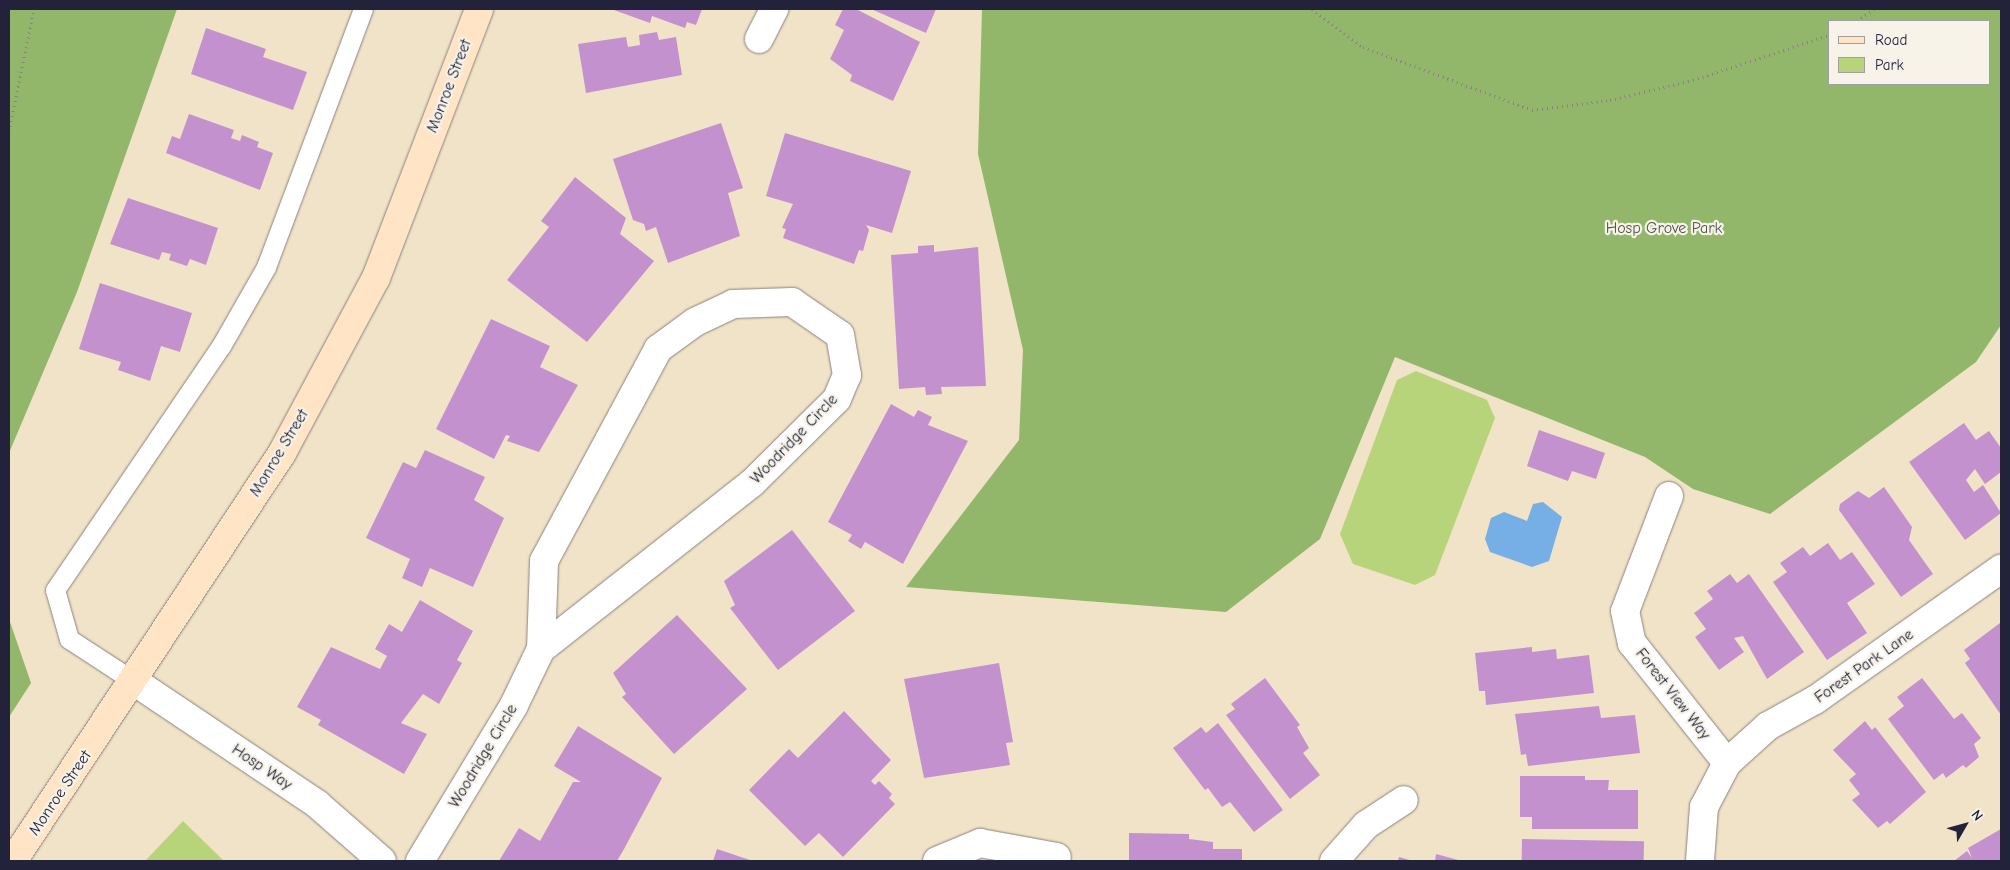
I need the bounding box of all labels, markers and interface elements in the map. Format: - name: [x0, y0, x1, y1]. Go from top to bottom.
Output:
- legend: [1828, 20, 1990, 85]
- text: Road: [1875, 31, 1907, 49]
- street label: Monroe Street: [422, 36, 476, 136]
- text: Park: [1875, 56, 1904, 74]
- park label: Hosp Grove Park: [1606, 218, 1722, 238]
- street label: Woodridge Circle: [746, 390, 842, 488]
- street label: Monroe Street: [245, 406, 313, 500]
- street label: Forest Park Lane: [1811, 625, 1917, 707]
- street label: Forest View Way: [1631, 644, 1715, 744]
- street label: Woodridge Circle: [445, 701, 521, 811]
- street label: Hosp Way: [228, 740, 296, 794]
- street label: Monroe Street: [24, 747, 96, 839]
- north arrow: [1940, 800, 1990, 850]
- text: N: [1968, 807, 1987, 824]

